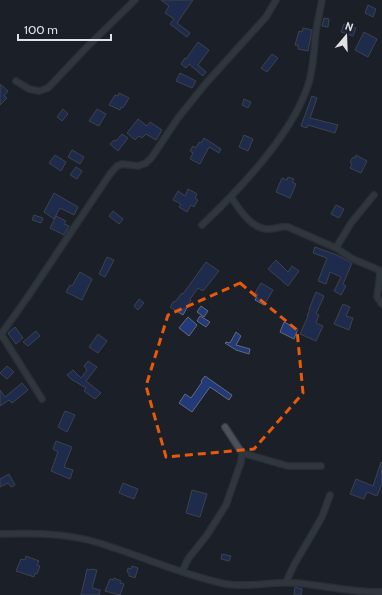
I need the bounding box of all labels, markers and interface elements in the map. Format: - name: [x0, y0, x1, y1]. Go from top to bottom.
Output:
- scale bar: [18, 16, 111, 42]
- north arrow: [326, 16, 366, 56]
- text: N: [343, 19, 355, 34]
- text: 100 m: [24, 22, 58, 37]

